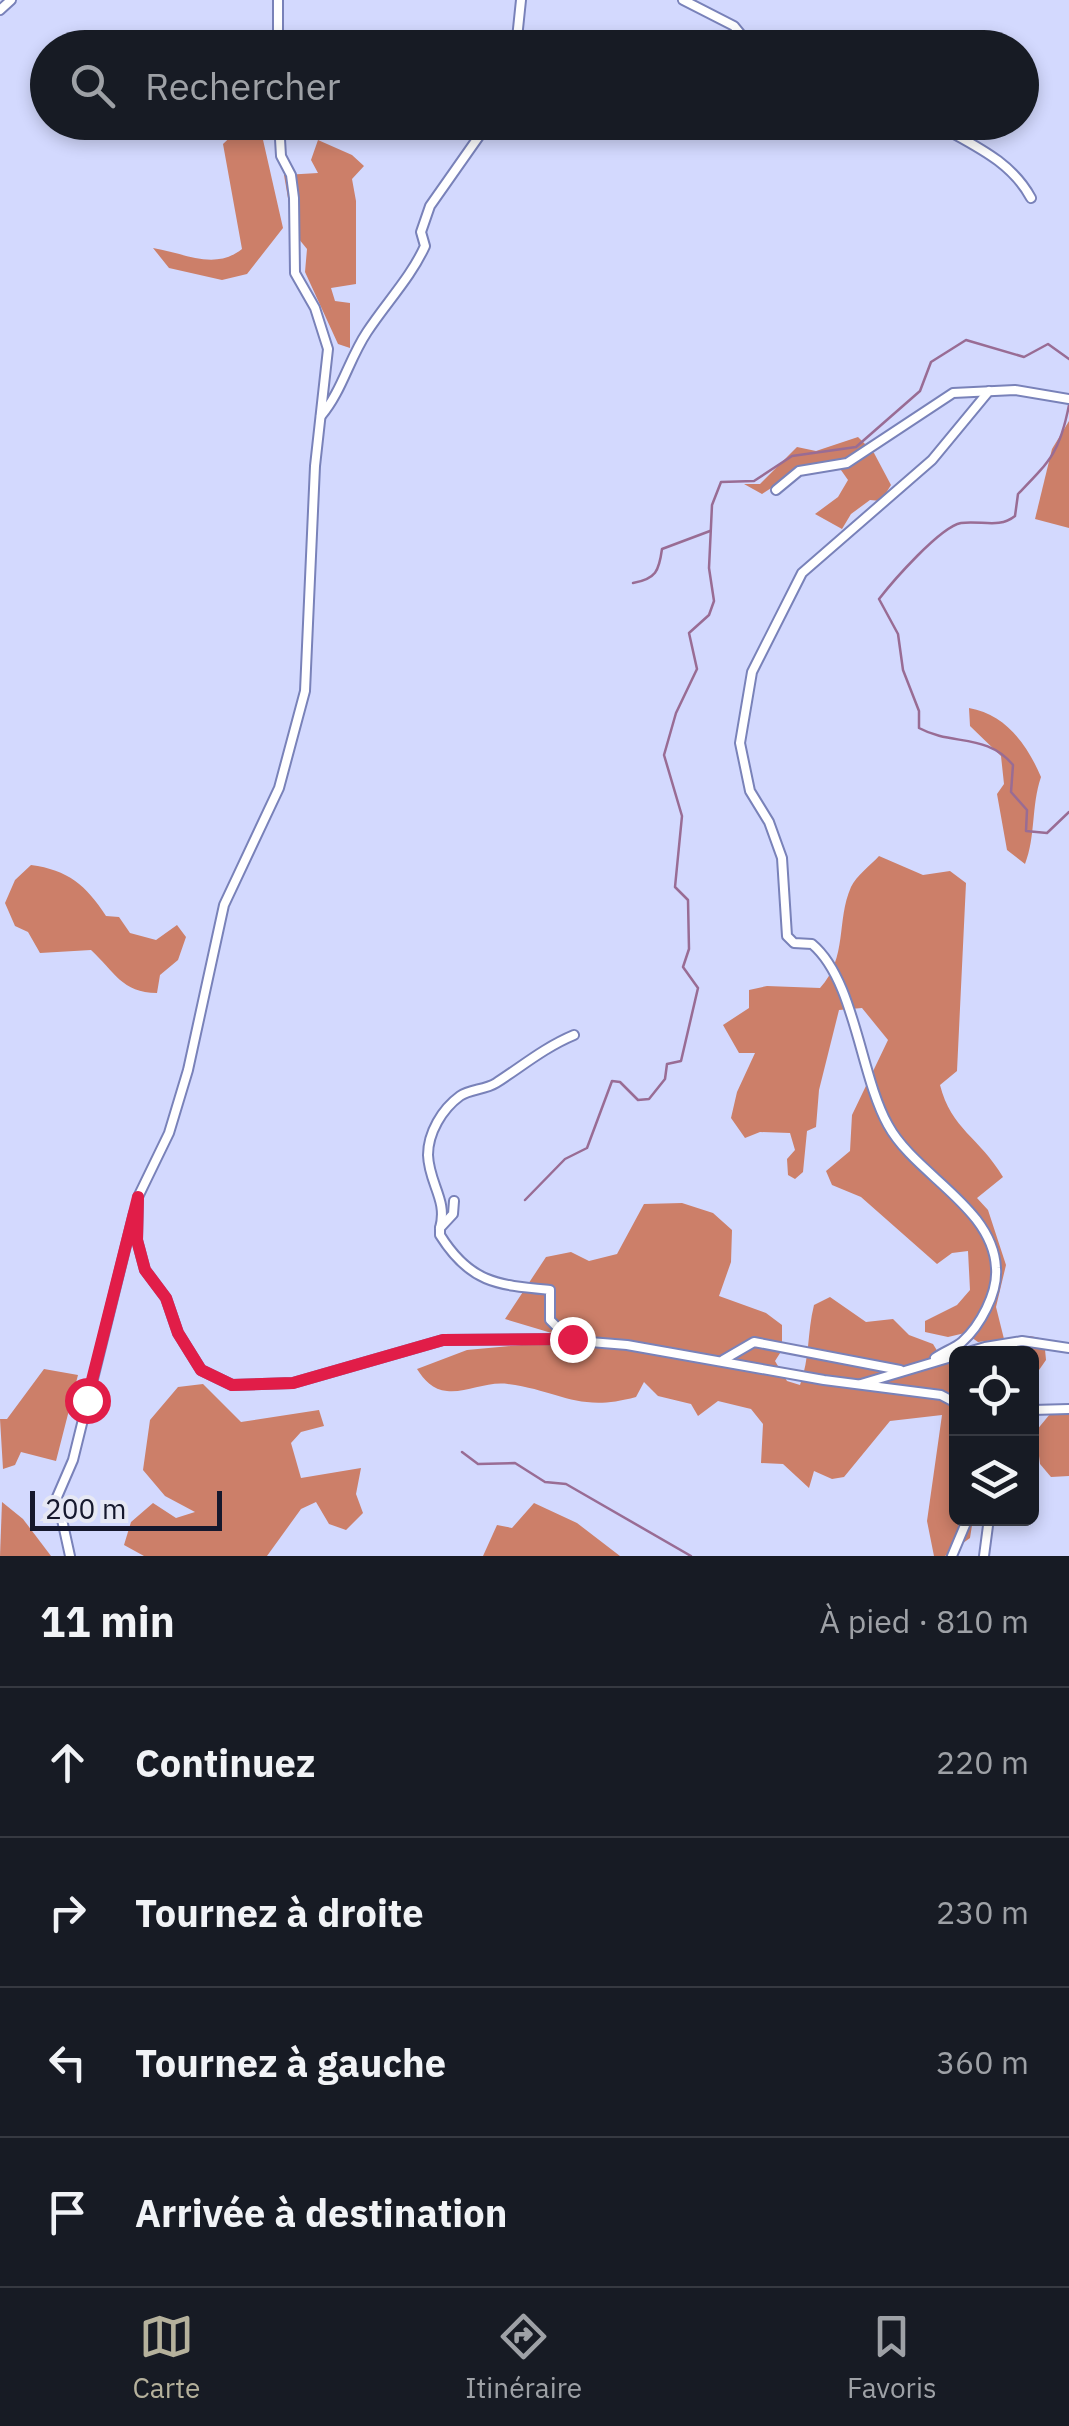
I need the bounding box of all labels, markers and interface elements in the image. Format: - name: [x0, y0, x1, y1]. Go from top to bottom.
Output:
- search box: [30, 30, 1039, 140]
- icon: search: [65, 58, 120, 113]
- text: Rechercher: [145, 61, 340, 110]
- route end: [550, 1317, 596, 1363]
- map controls: [949, 1346, 1039, 1526]
- button: locate: [949, 1346, 1039, 1436]
- route start: [65, 1378, 111, 1424]
- button: layers: [949, 1436, 1039, 1526]
- scale bar: [30, 1486, 222, 1530]
- text: 200 m: [45, 1490, 126, 1527]
- text: 11 min: [40, 1594, 175, 1649]
- text: À pied · 810 m: [820, 1600, 1029, 1642]
- icon: ahead: [40, 1735, 95, 1790]
- text: Continuez: [135, 1738, 315, 1787]
- text: 220 m: [936, 1741, 1029, 1783]
- icon: right: [40, 1885, 95, 1940]
- text: Tournez à droite: [135, 1888, 424, 1937]
- text: 230 m: [936, 1891, 1029, 1933]
- icon: left: [40, 2035, 95, 2090]
- text: Tournez à gauche: [135, 2038, 446, 2087]
- text: 360 m: [936, 2041, 1029, 2083]
- icon: arrive: [40, 2185, 95, 2240]
- text: Arrivée à destination: [135, 2188, 507, 2237]
- tab: Carte: [132, 2309, 200, 2406]
- tab: Itinéraire: [465, 2309, 582, 2406]
- tab: Favoris: [847, 2309, 937, 2406]

